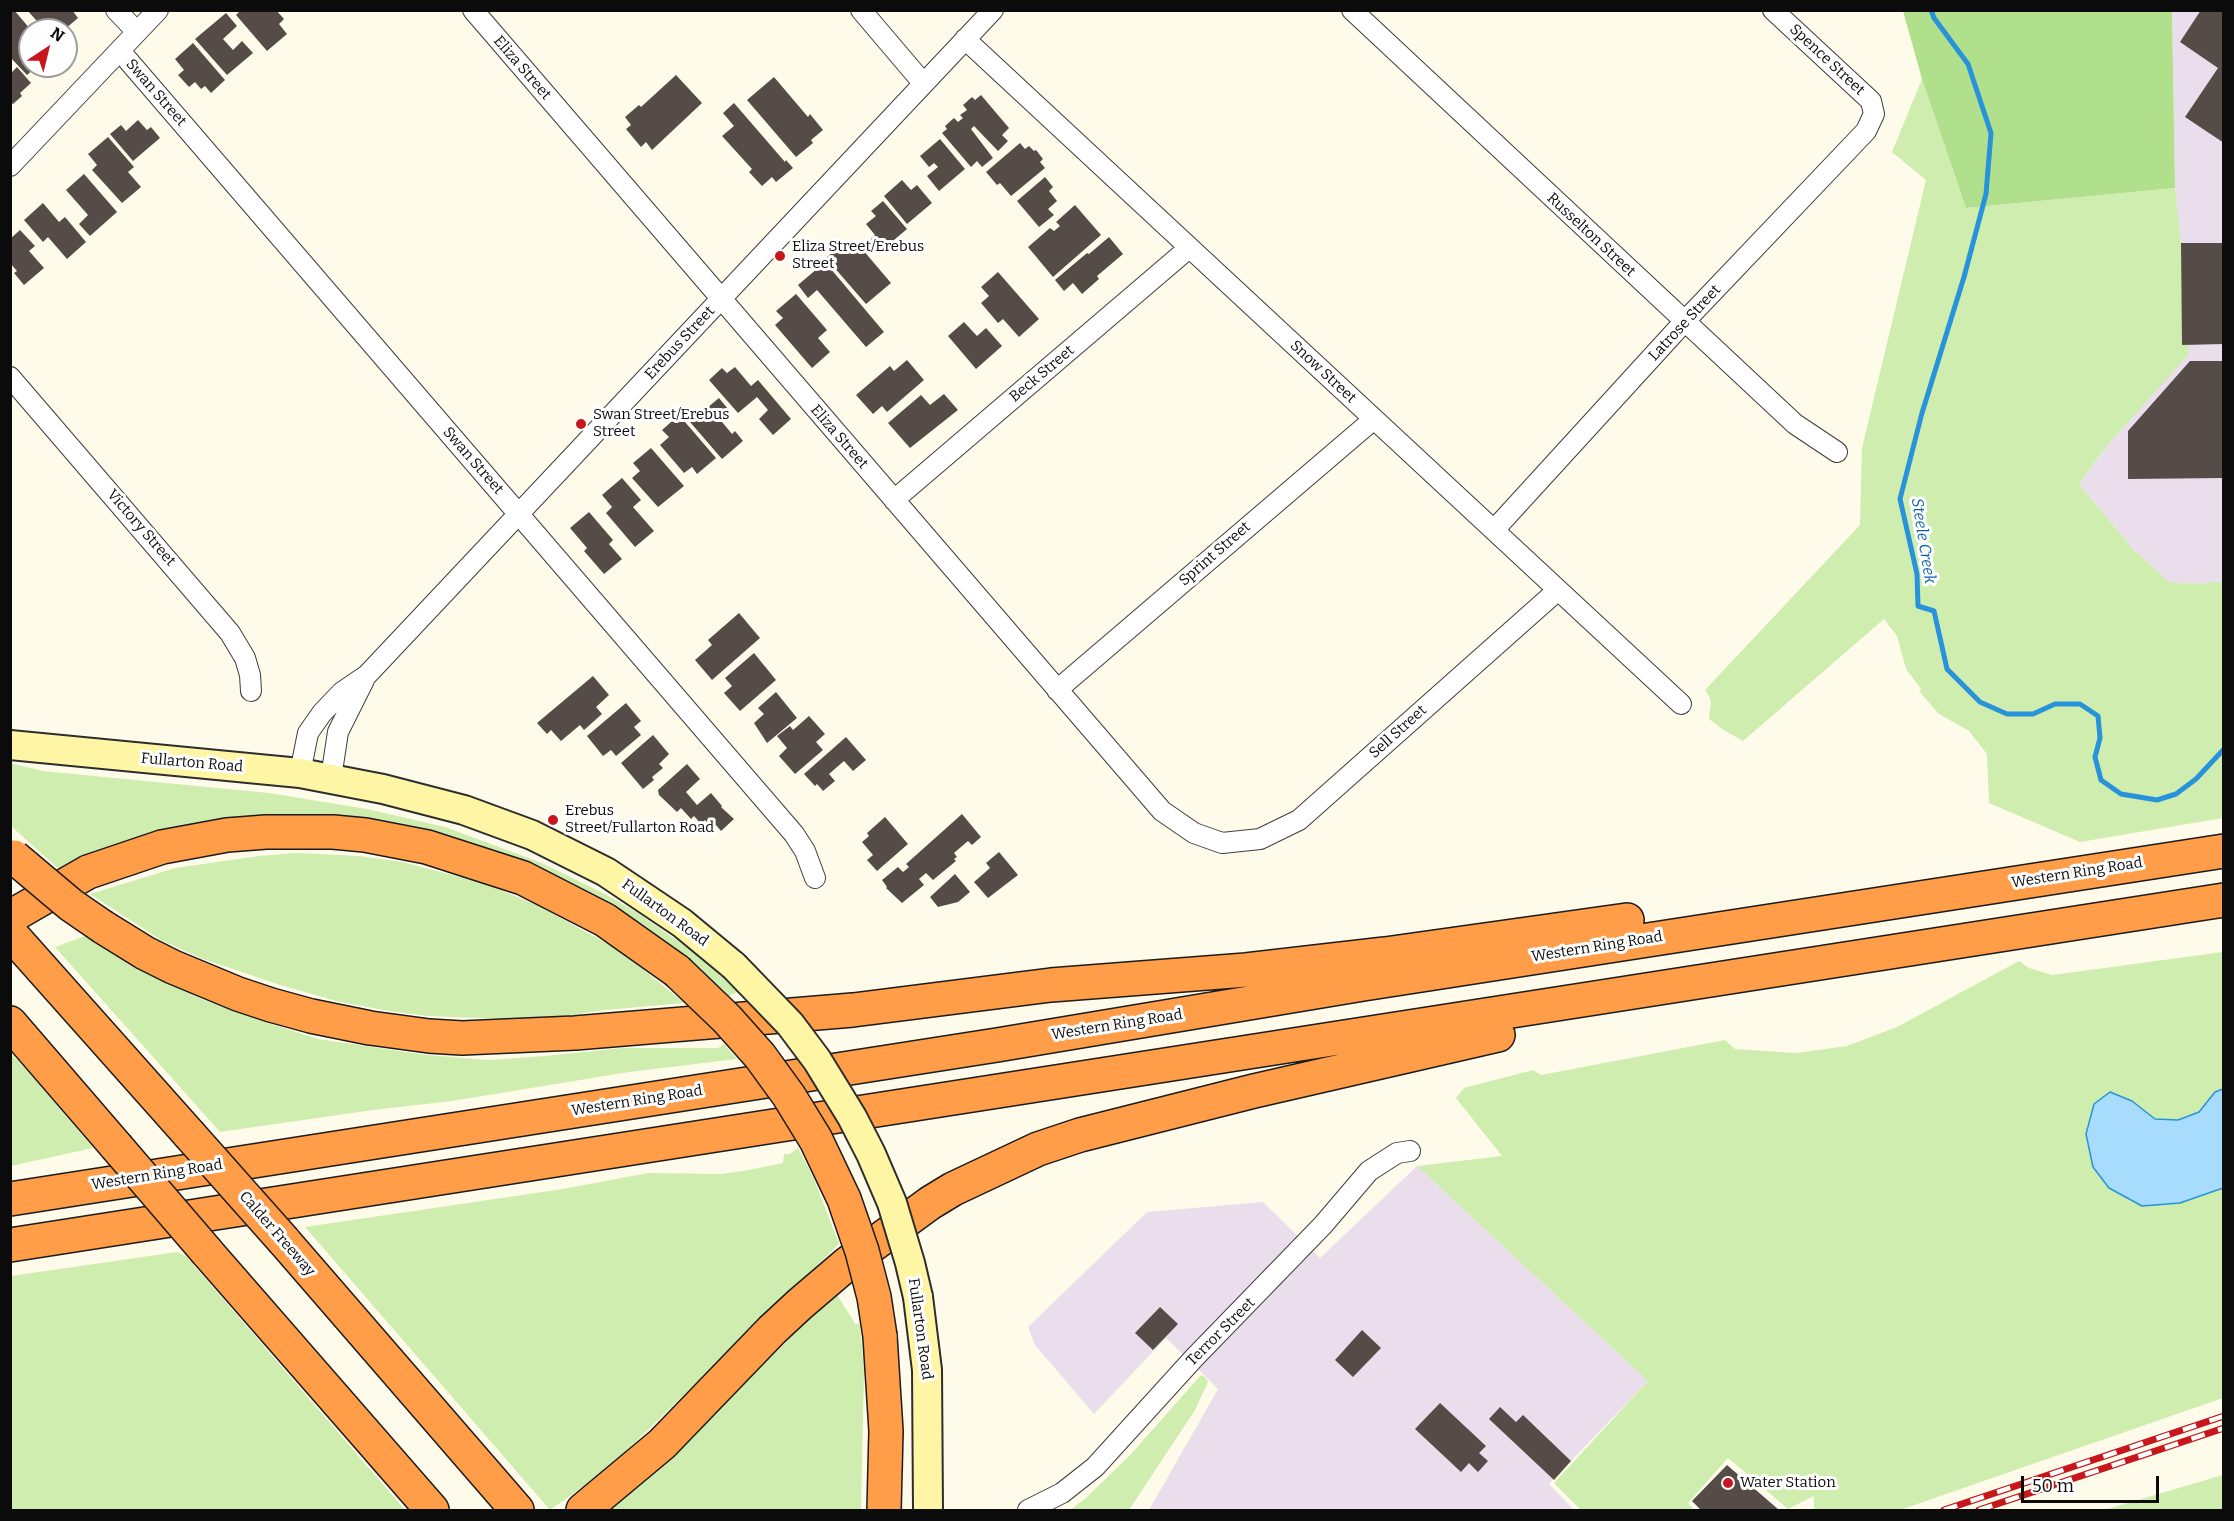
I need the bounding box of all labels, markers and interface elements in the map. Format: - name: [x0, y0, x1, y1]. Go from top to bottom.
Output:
- north arrow: [18, 18, 78, 78]
- street label: Spence Street: [1786, 21, 1868, 99]
- text: N: [47, 23, 68, 46]
- street label: Eliza Street: [489, 32, 555, 104]
- street label: Swan Street: [122, 56, 190, 130]
- street label: Russelton Street: [1543, 189, 1639, 281]
- place label: Eliza Street/Erebus Street: [792, 238, 924, 273]
- marker: Eliza Street/Erebus Street: [773, 249, 787, 263]
- street label: Latrose Street: [1645, 281, 1725, 365]
- street label: Erebus Street: [641, 302, 719, 384]
- street label: Snow Street: [1286, 337, 1360, 407]
- street label: Beck Street: [1006, 342, 1078, 406]
- street label: Eliza Street: [806, 401, 872, 473]
- place label: Swan Street/Erebus Street: [593, 406, 729, 441]
- marker: Swan Street/Erebus Street: [574, 417, 588, 431]
- street label: Swan Street: [439, 424, 507, 498]
- street label: Victory Street: [103, 486, 179, 570]
- water label: Steele Creek: [1907, 497, 1939, 585]
- street label: Sprint Street: [1176, 518, 1254, 590]
- street label: Sell Street: [1366, 702, 1430, 762]
- street label: Fullarton Road: [140, 750, 244, 776]
- place label: Erebus Street/Fullarton Road: [565, 802, 714, 837]
- marker: Erebus Street/Fullarton Road: [546, 813, 560, 827]
- street label: Western Ring Road: [2010, 854, 2144, 892]
- street label: Fullarton Road: [618, 876, 712, 950]
- street label: Western Ring Road: [1530, 928, 1664, 966]
- street label: Western Ring Road: [1050, 1006, 1184, 1044]
- street label: Western Ring Road: [570, 1082, 704, 1120]
- street label: Western Ring Road: [90, 1156, 224, 1194]
- street label: Calder Freeway: [235, 1188, 319, 1280]
- street label: Fullarton Road: [904, 1277, 936, 1381]
- street label: Terror Street: [1183, 1294, 1259, 1370]
- scale bar: [2024, 1464, 2162, 1502]
- place label: Water Station: [1740, 1474, 1836, 1492]
- text: 50 m: [2032, 1475, 2074, 1497]
- marker: Water Station: [1721, 1476, 1735, 1490]

